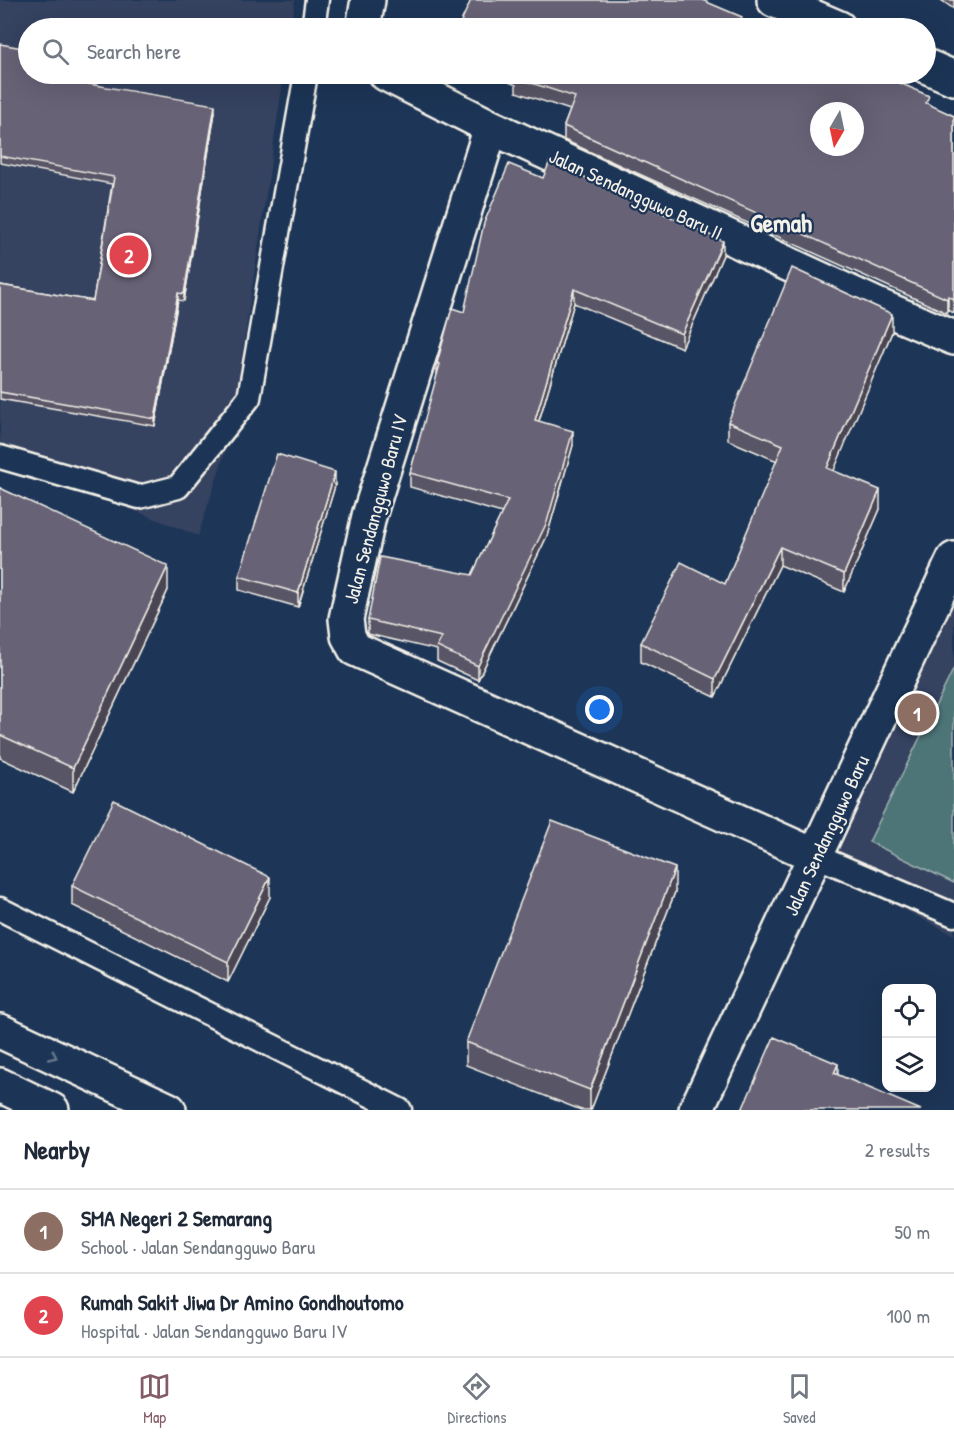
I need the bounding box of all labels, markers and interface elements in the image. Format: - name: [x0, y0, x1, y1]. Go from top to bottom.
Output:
- search box: [18, 18, 936, 84]
- icon: search: [39, 35, 72, 68]
- text: Search here: [87, 36, 181, 66]
- north arrow: [810, 102, 864, 156]
- street label: Jalan Sendangguwo Baru II: [545, 142, 727, 246]
- district label: Gemah: [750, 205, 812, 240]
- pin: 2: [110, 232, 148, 278]
- street label: Jalan Sendangguwo Baru IV: [337, 411, 413, 607]
- pin: 1: [898, 690, 936, 736]
- your location: [585, 695, 614, 724]
- street label: Jalan Sendangguwo Baru: [777, 750, 875, 920]
- map controls: [882, 984, 936, 1092]
- button: locate: [882, 984, 936, 1038]
- button: layers: [882, 1038, 936, 1092]
- one-way arrow: [46, 1048, 57, 1060]
- text: Nearby: [24, 1132, 90, 1167]
- text: 2 results: [865, 1136, 930, 1163]
- text: SMA Negeri 2 Semarang: [81, 1203, 272, 1233]
- text: 1: [40, 1218, 47, 1245]
- text: 50 m: [894, 1218, 930, 1245]
- text: School · Jalan Sendangguwo Baru: [81, 1233, 315, 1260]
- text: Rumah Sakit Jiwa Dr Amino Gondhoutomo: [81, 1287, 404, 1317]
- text: 2: [39, 1302, 48, 1329]
- text: 100 m: [887, 1302, 930, 1329]
- text: Hospital · Jalan Sendangguwo Baru IV: [81, 1317, 347, 1344]
- tab: Map: [138, 1370, 171, 1428]
- tab: Directions: [448, 1370, 506, 1428]
- tab: Saved: [783, 1370, 816, 1428]

